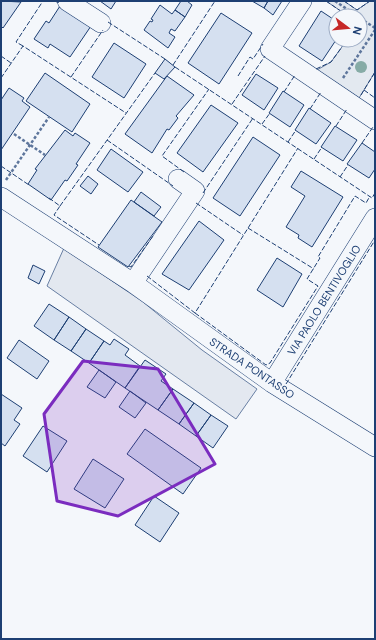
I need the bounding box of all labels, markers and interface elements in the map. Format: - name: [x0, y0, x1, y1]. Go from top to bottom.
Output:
- north arrow: [328, 8, 368, 48]
- text: N: [350, 25, 365, 37]
- street label: VIA PAOLO BENTIVOGLIO: [284, 242, 364, 358]
- street label: STRADA PONTASSO: [207, 334, 297, 402]

